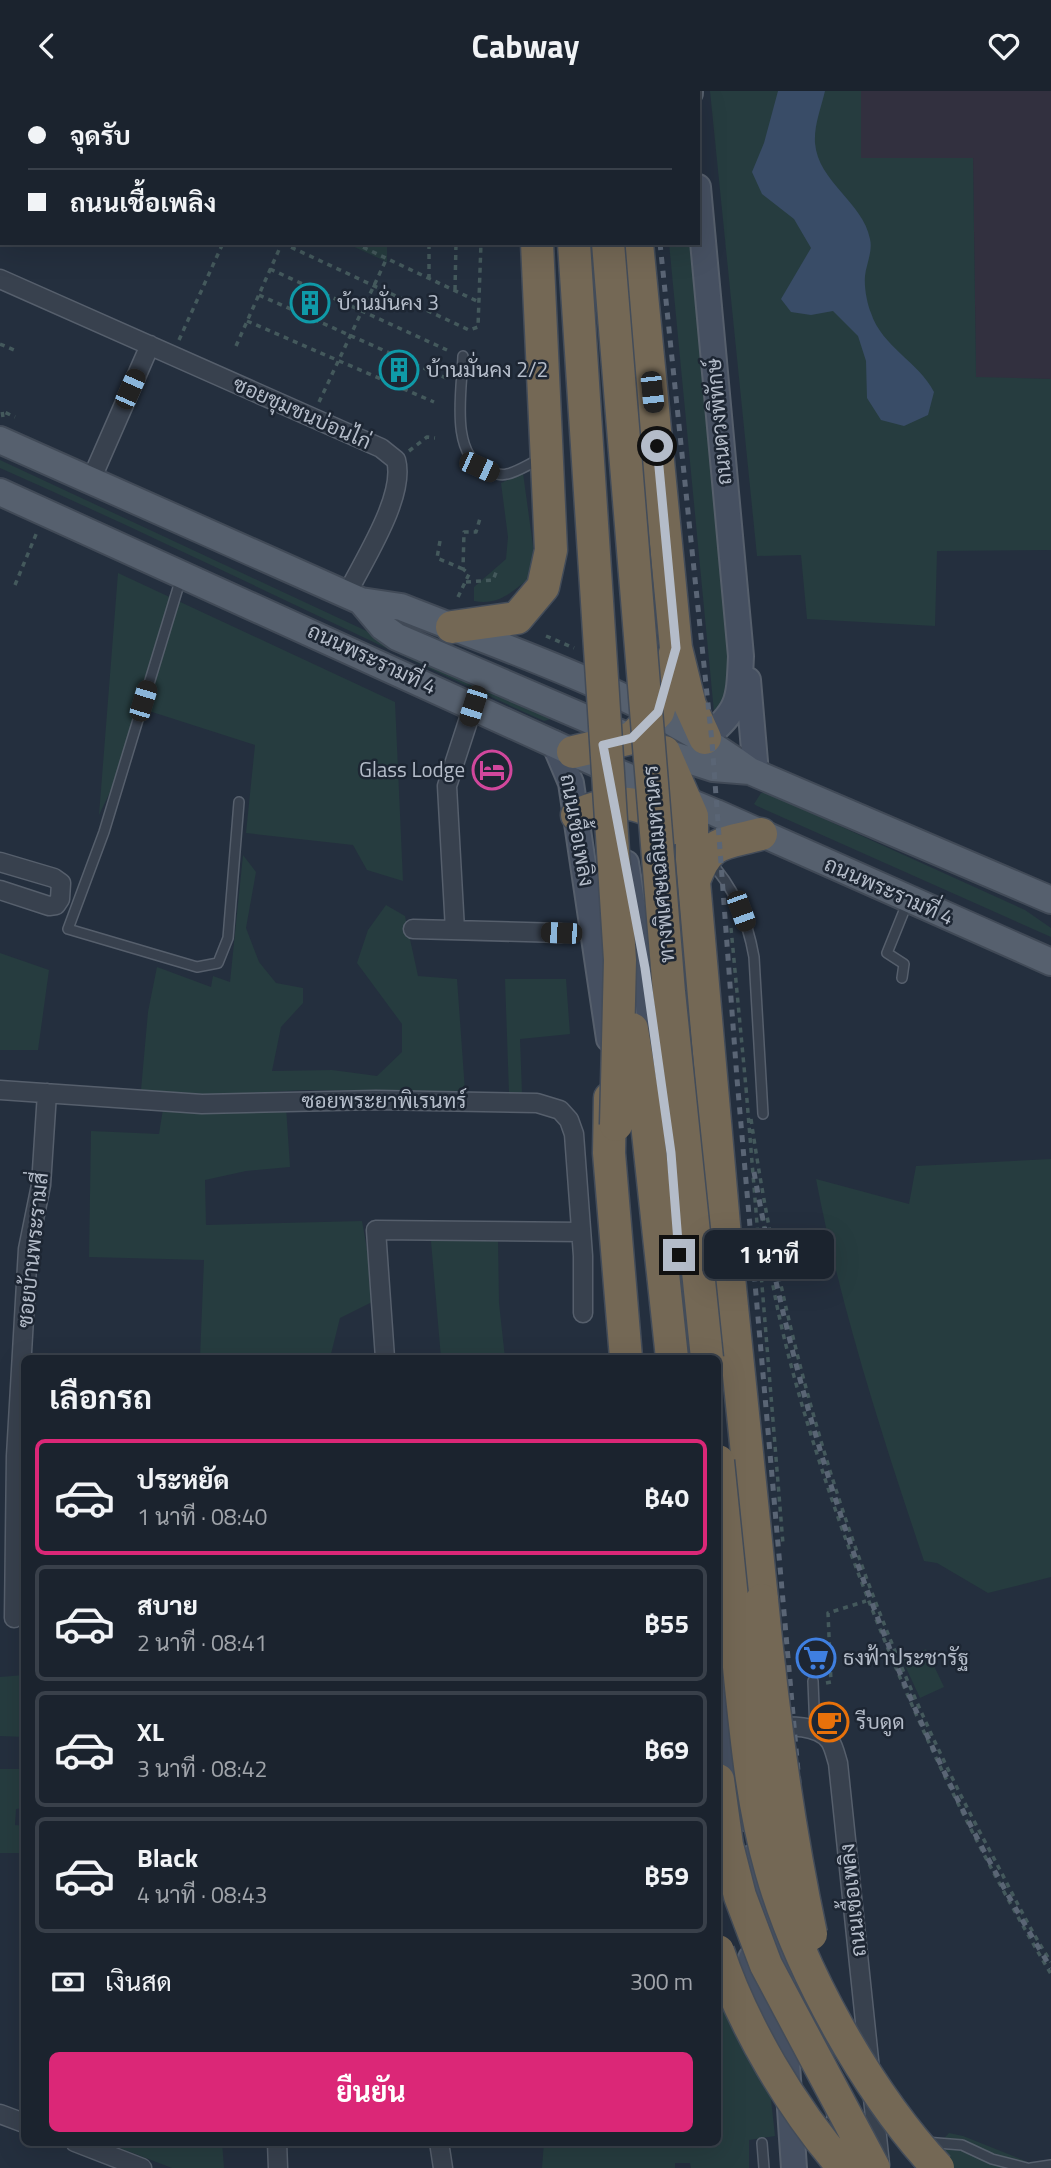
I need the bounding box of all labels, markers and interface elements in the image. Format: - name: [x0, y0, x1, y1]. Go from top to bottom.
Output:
- text: Cabway: [472, 22, 579, 70]
- icon: back: [28, 27, 66, 65]
- icon: heart: [985, 27, 1023, 65]
- text: จุดรับ: [70, 116, 131, 155]
- text: ถนนเชื้อเพลิง: [70, 183, 216, 222]
- building icon: บ้านมั่นคง 3: [289, 282, 331, 324]
- place label: บ้านมั่นคง 3: [337, 284, 439, 318]
- building icon: บ้านมั่นคง 2/2: [378, 349, 420, 391]
- place label: บ้านมั่นคง 2/2: [426, 351, 548, 385]
- street label: ถนนดวงพิทักษ์: [696, 357, 739, 487]
- car: [112, 366, 149, 412]
- street label: ซอยชุมชนบ่อนไก่: [228, 367, 377, 457]
- car: [640, 370, 665, 414]
- route start: [641, 430, 673, 462]
- car: [456, 449, 503, 485]
- street label: ถนนพระรามที่ 4: [303, 612, 443, 702]
- car: [127, 678, 160, 724]
- car: [457, 683, 490, 729]
- hotel icon: Glass Lodge: [471, 749, 513, 791]
- place label: Glass Lodge: [359, 753, 465, 785]
- street label: ทางพิเศษเฉลิมมหานคร: [633, 764, 683, 964]
- street label: ถนนเชื้อเพลิง: [552, 770, 607, 889]
- street label: ถนนพระรามที่ 4: [819, 844, 961, 933]
- car: [724, 888, 759, 934]
- car: [540, 922, 583, 944]
- street label: ซอยพระยาพิเรนทร์: [301, 1084, 467, 1116]
- street label: ซอยบ้านพระรามสี่: [5, 1170, 56, 1329]
- callout: 1 นาที: [704, 1231, 833, 1279]
- text: 1 นาที: [739, 1237, 799, 1272]
- route end: [663, 1239, 695, 1271]
- text: เลือกรถ: [49, 1373, 152, 1421]
- text: ประหยัด: [137, 1460, 230, 1499]
- icon: car: [53, 1466, 116, 1529]
- text: ฿40: [644, 1478, 689, 1517]
- text: 1 นาที · 08:40: [137, 1499, 267, 1534]
- text: สบาย: [137, 1586, 198, 1625]
- icon: car: [53, 1592, 116, 1655]
- text: ฿55: [644, 1604, 689, 1643]
- text: 2 นาที · 08:41: [137, 1625, 267, 1660]
- supermarket icon: ธงฟ้าประชารัฐ: [795, 1637, 837, 1679]
- place label: ธงฟ้าประชารัฐ: [843, 1641, 969, 1673]
- cafe icon: รีบดูด: [808, 1701, 850, 1743]
- place label: รีบดูด: [855, 1705, 905, 1737]
- text: XL: [137, 1712, 164, 1751]
- icon: car: [53, 1718, 116, 1781]
- text: ฿69: [644, 1730, 689, 1769]
- text: 3 นาที · 08:42: [137, 1751, 267, 1786]
- text: Black: [137, 1838, 198, 1877]
- street label: ถนนเชื้อเพลิง: [827, 1842, 874, 1959]
- icon: car: [53, 1844, 116, 1907]
- text: ฿59: [644, 1856, 689, 1895]
- text: 4 นาที · 08:43: [137, 1877, 267, 1912]
- text: เงินสด: [105, 1962, 172, 2001]
- icon: cash: [49, 1963, 87, 2001]
- text: 300 m: [630, 1964, 693, 1999]
- button: ยืนยัน: [49, 2052, 693, 2132]

